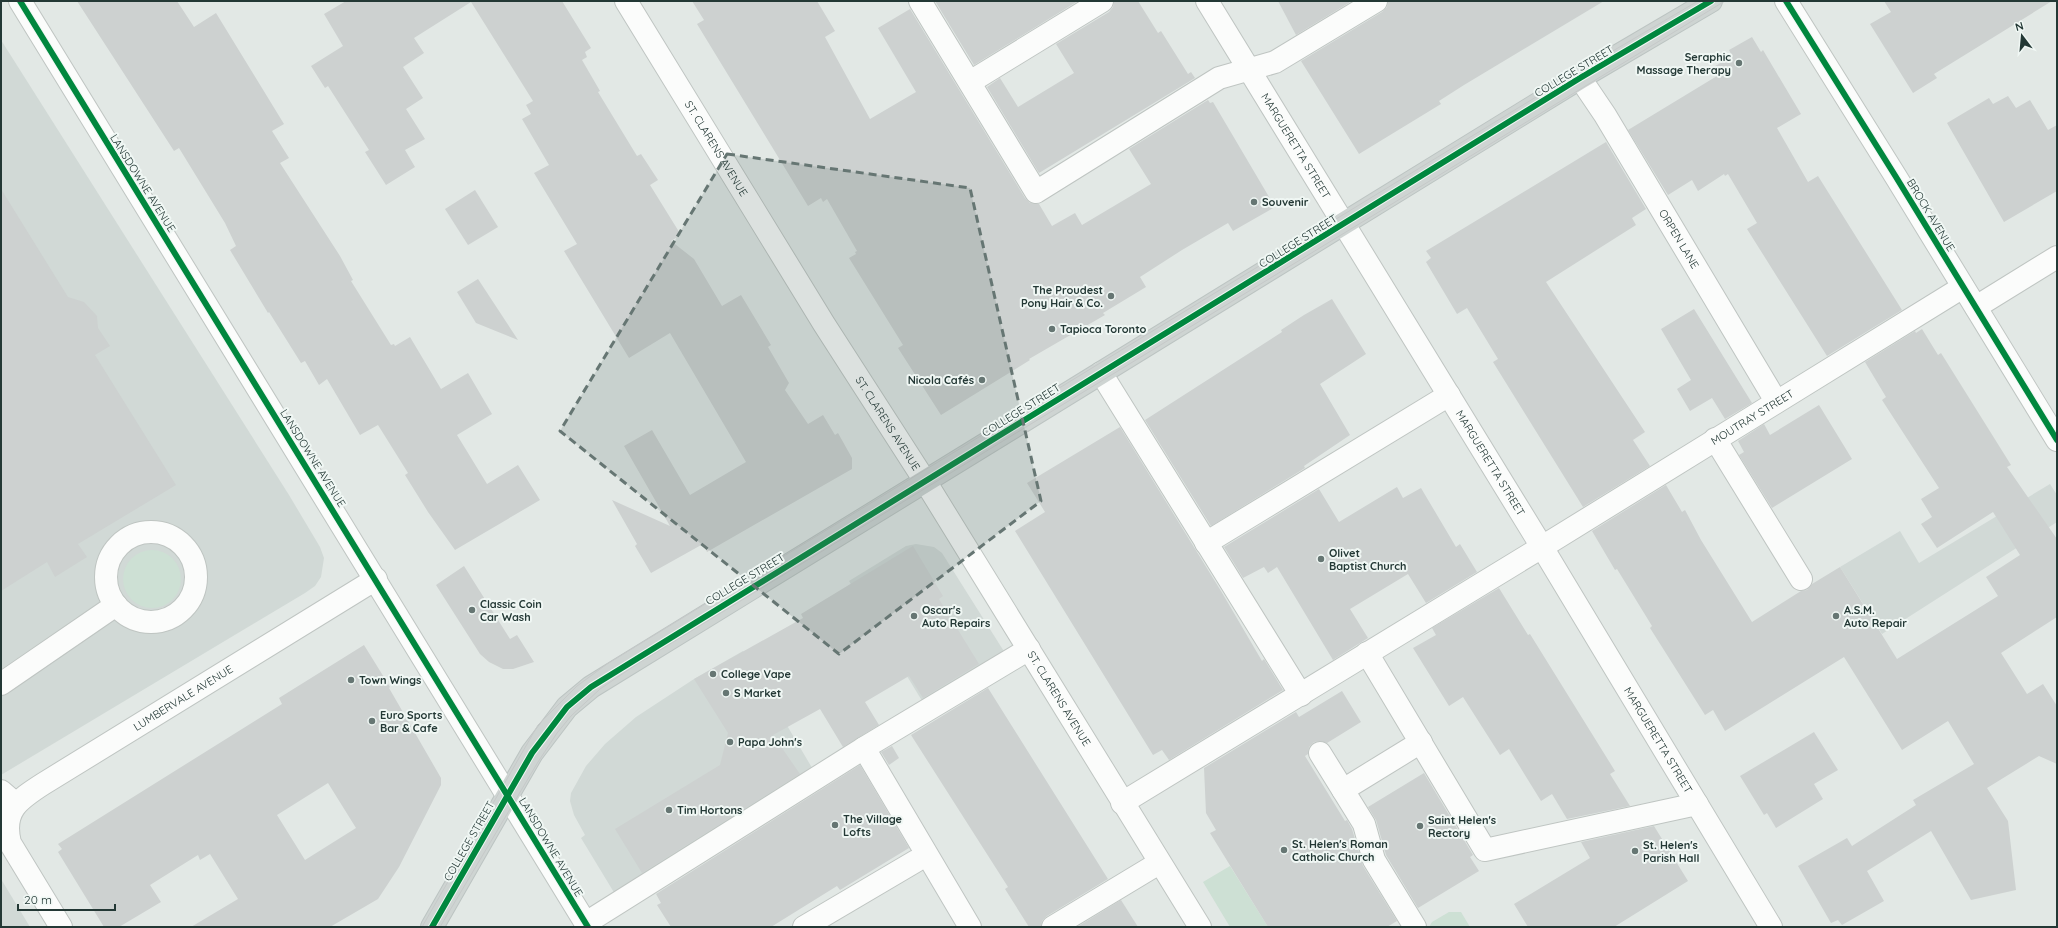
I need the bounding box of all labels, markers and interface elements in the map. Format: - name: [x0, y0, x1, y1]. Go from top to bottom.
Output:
- north arrow: [2002, 16, 2042, 56]
- text: N: [2013, 19, 2025, 34]
- street label: COLLEGE STREET: [1532, 42, 1616, 100]
- place label: Seraphic Massage Therapy: [1636, 50, 1731, 77]
- marker: Seraphic Massage Therapy: [1734, 58, 1744, 68]
- street label: MARGUERETTA STREET: [1258, 90, 1334, 202]
- street label: ST. CLARENS AVENUE: [682, 98, 751, 199]
- street label: LANSDOWNE AVENUE: [107, 131, 179, 235]
- street label: BROCK AVENUE: [1904, 176, 1958, 254]
- place label: Souvenir: [1262, 195, 1309, 209]
- marker: Souvenir: [1249, 197, 1259, 207]
- street label: ORPEN LANE: [1656, 207, 1702, 271]
- street label: COLLEGE STREET: [1256, 211, 1340, 271]
- place label: The Proudest Pony Hair & Co.: [1021, 283, 1103, 310]
- marker: The Proudest Pony Hair & Co.: [1106, 291, 1116, 301]
- place label: Tapioca Toronto: [1060, 322, 1147, 336]
- marker: Tapioca Toronto: [1047, 324, 1057, 334]
- street label: ST. CLARENS AVENUE: [852, 373, 923, 473]
- place label: Nicola Cafés: [908, 373, 974, 387]
- marker: Nicola Cafés: [977, 375, 987, 385]
- street label: COLLEGE STREET: [979, 380, 1063, 440]
- street label: MOUTRAY STREET: [1708, 386, 1796, 448]
- street label: LANSDOWNE AVENUE: [277, 406, 349, 510]
- street label: MARGUERETTA STREET: [1453, 408, 1528, 519]
- place label: Olivet Baptist Church: [1329, 546, 1407, 573]
- street label: COLLEGE STREET: [703, 550, 787, 608]
- marker: Olivet Baptist Church: [1316, 554, 1326, 564]
- place label: Classic Coin Car Wash: [480, 597, 542, 624]
- place label: Oscar's Auto Repairs: [922, 603, 990, 630]
- place label: A.S.M. Auto Repair: [1844, 603, 1907, 630]
- marker: Classic Coin Car Wash: [467, 605, 477, 615]
- marker: Oscar's Auto Repairs: [909, 611, 919, 621]
- marker: A.S.M. Auto Repair: [1831, 611, 1841, 621]
- street label: ST. CLARENS AVENUE: [1024, 648, 1094, 749]
- street label: LUMBERVALE AVENUE: [131, 662, 235, 734]
- place label: College Vape: [721, 667, 792, 681]
- marker: College Vape: [708, 669, 718, 679]
- place label: Town Wings: [359, 673, 421, 687]
- marker: Town Wings: [346, 675, 356, 685]
- street label: MARGUERETTA STREET: [1621, 684, 1696, 796]
- place label: S Market: [734, 686, 781, 700]
- marker: S Market: [721, 688, 731, 698]
- place label: Euro Sports Bar & Cafe: [380, 708, 442, 735]
- marker: Euro Sports Bar & Cafe: [367, 716, 377, 726]
- place label: Papa John's: [738, 735, 802, 749]
- marker: Papa John's: [725, 737, 735, 747]
- street label: LANSDOWNE AVENUE: [516, 795, 586, 899]
- street label: COLLEGE STREET: [440, 798, 498, 883]
- place label: Tim Hortons: [677, 803, 742, 817]
- marker: Tim Hortons: [664, 805, 674, 815]
- place label: The Village Lofts: [843, 812, 903, 839]
- place label: Saint Helen's Rectory: [1428, 813, 1496, 840]
- marker: The Village Lofts: [830, 820, 840, 830]
- marker: Saint Helen's Rectory: [1415, 821, 1425, 831]
- place label: St. Helen's Roman Catholic Church: [1292, 837, 1388, 864]
- place label: St. Helen's Parish Hall: [1643, 838, 1699, 865]
- marker: St. Helen's Roman Catholic Church: [1279, 845, 1289, 855]
- marker: St. Helen's Parish Hall: [1630, 846, 1640, 856]
- scale bar: [18, 886, 115, 912]
- text: 20 m: [24, 892, 52, 907]

